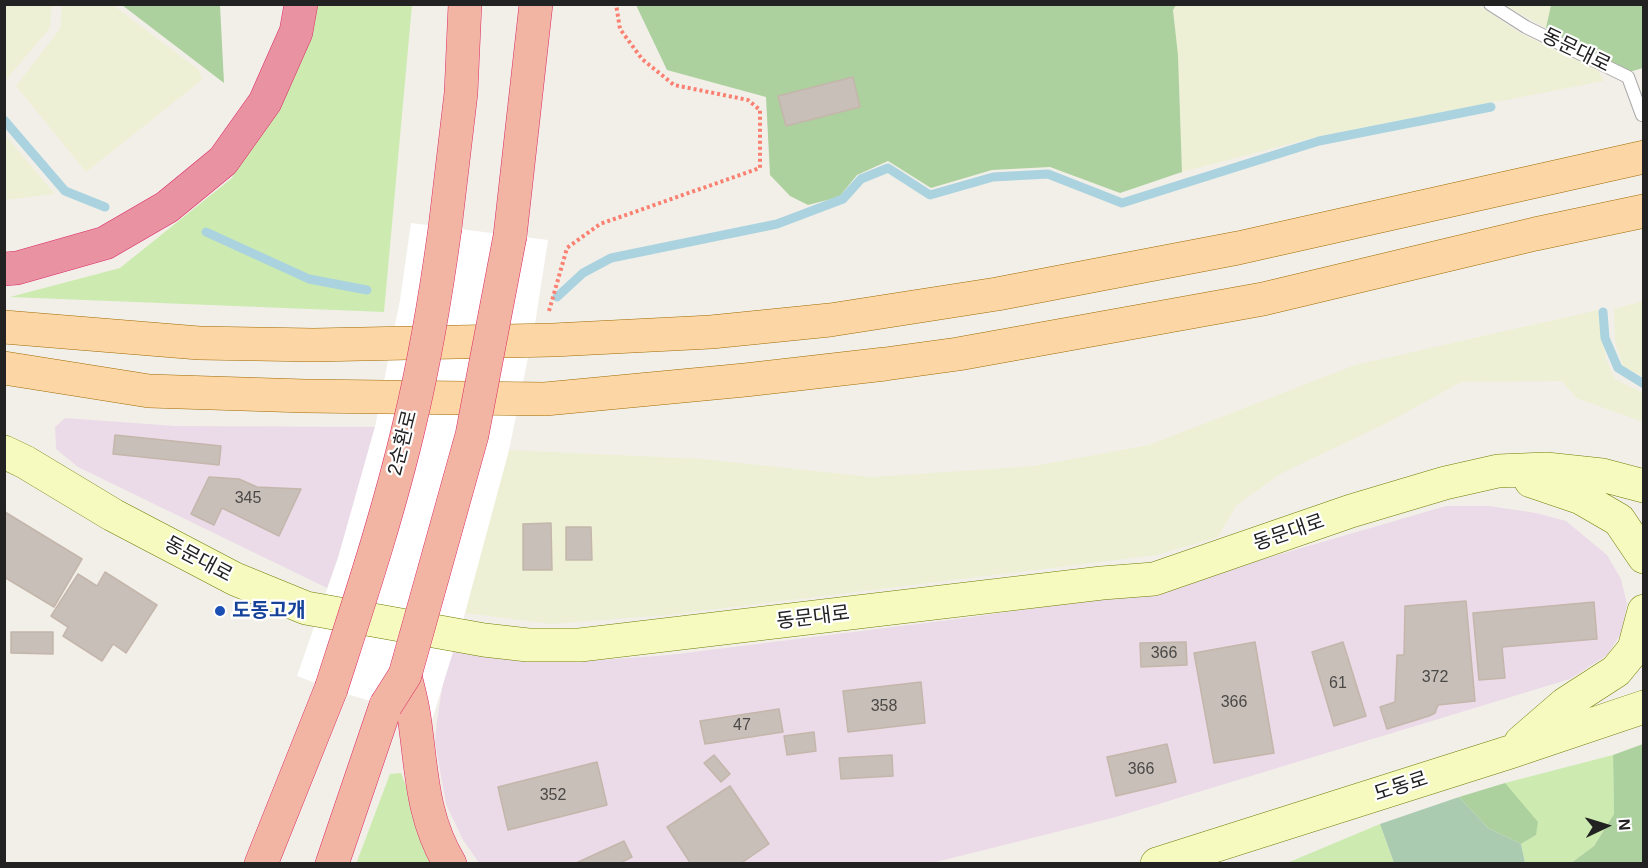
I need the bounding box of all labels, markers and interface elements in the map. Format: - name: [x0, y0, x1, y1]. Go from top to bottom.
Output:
- street label: 동문대로: [1538, 24, 1614, 78]
- street label: 2순환로: [383, 408, 423, 478]
- house number: 345: [235, 489, 261, 509]
- street label: 동문대로: [1250, 510, 1328, 556]
- street label: 동문대로: [160, 532, 236, 588]
- place label: 도동고개: [232, 599, 306, 623]
- street label: 동문대로: [775, 602, 851, 634]
- marker: 도동고개: [213, 604, 227, 618]
- house number: 366: [1151, 644, 1177, 664]
- house number: 372: [1422, 668, 1448, 688]
- house number: 61: [1329, 674, 1347, 694]
- house number: 366: [1221, 693, 1247, 713]
- house number: 358: [871, 697, 897, 717]
- house number: 47: [733, 716, 751, 736]
- house number: 366: [1128, 760, 1154, 780]
- street label: 도동로: [1371, 767, 1431, 807]
- house number: 352: [540, 786, 566, 806]
- north arrow: [1576, 796, 1636, 856]
- text: N: [1616, 818, 1633, 831]

